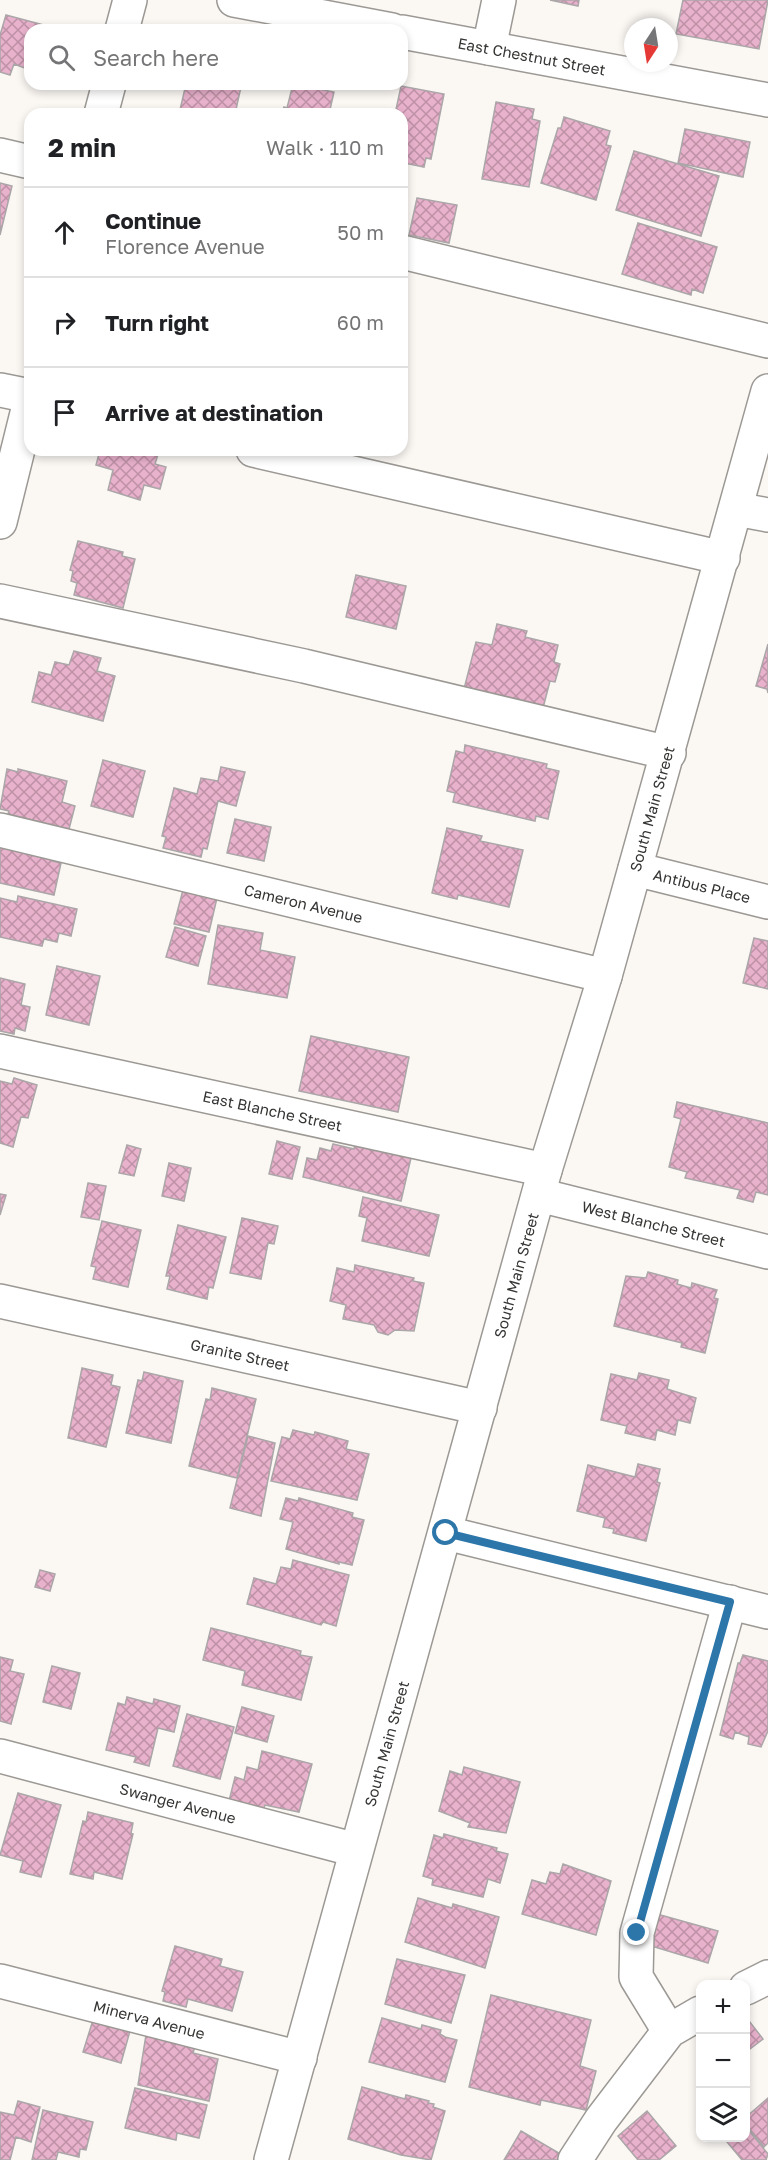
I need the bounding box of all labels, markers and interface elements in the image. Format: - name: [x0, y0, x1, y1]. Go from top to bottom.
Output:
- north arrow: [624, 18, 678, 72]
- search box: [24, 24, 408, 90]
- street label: East Chestnut Street: [456, 34, 607, 79]
- icon: search: [45, 41, 78, 74]
- text: Search here: [93, 44, 219, 71]
- text: 2 min: [48, 132, 116, 163]
- text: Walk · 110 m: [266, 135, 384, 159]
- text: Continue: [105, 207, 201, 234]
- icon: ahead: [48, 216, 81, 249]
- text: 50 m: [337, 220, 384, 244]
- text: Florence Avenue: [105, 234, 265, 258]
- icon: right: [48, 306, 81, 339]
- text: Turn right: [105, 309, 209, 336]
- text: 60 m: [337, 310, 384, 334]
- icon: arrive: [48, 396, 81, 429]
- text: Arrive at destination: [105, 399, 323, 426]
- street label: South Main Street: [626, 744, 678, 873]
- street label: Antibus Place: [652, 865, 753, 906]
- street label: Cameron Avenue: [242, 880, 365, 926]
- street label: East Blanche Street: [201, 1087, 344, 1134]
- street label: West Blanche Street: [580, 1197, 727, 1250]
- street label: South Main Street: [490, 1210, 542, 1340]
- street label: Granite Street: [189, 1335, 291, 1374]
- route start: [432, 1519, 458, 1545]
- street label: South Main Street: [360, 1679, 412, 1809]
- street label: Swanger Avenue: [118, 1779, 238, 1827]
- route end: [623, 1919, 649, 1945]
- map controls: [696, 1980, 750, 2142]
- button: +: [696, 1980, 750, 2034]
- street label: Minerva Avenue: [92, 1996, 207, 2042]
- button: −: [696, 2034, 750, 2088]
- button: layers: [696, 2088, 750, 2142]

